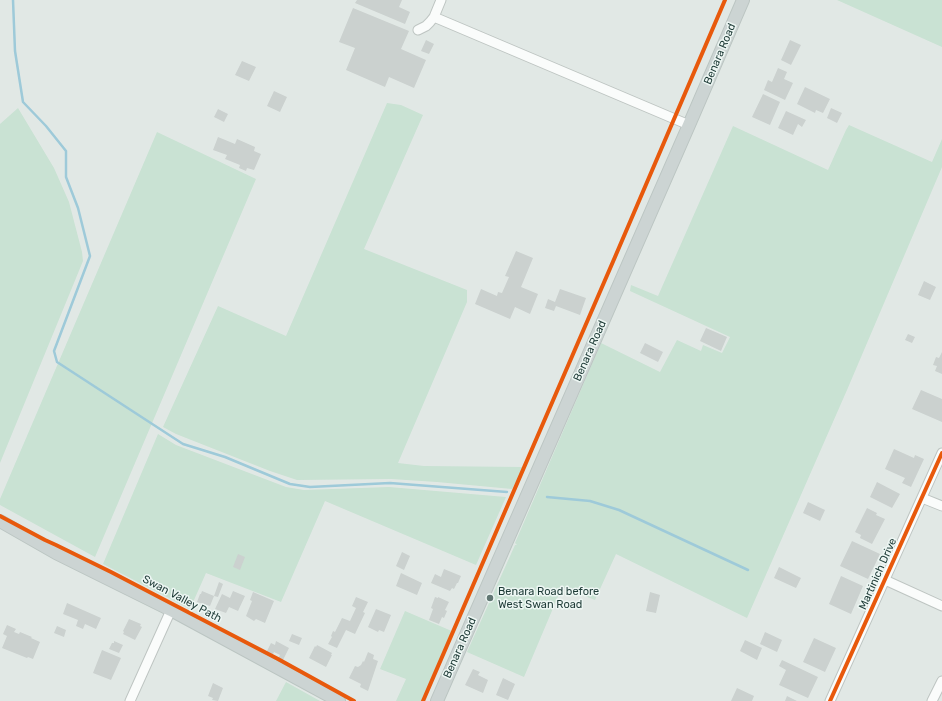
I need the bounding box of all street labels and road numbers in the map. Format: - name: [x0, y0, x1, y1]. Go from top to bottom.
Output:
- street label: Benara Road: [701, 21, 739, 87]
- street label: Benara Road: [571, 319, 609, 383]
- street label: Martinich Drive: [856, 536, 900, 612]
- street label: Swan Valley Path: [140, 573, 224, 625]
- street label: Benara Road: [441, 616, 479, 680]

